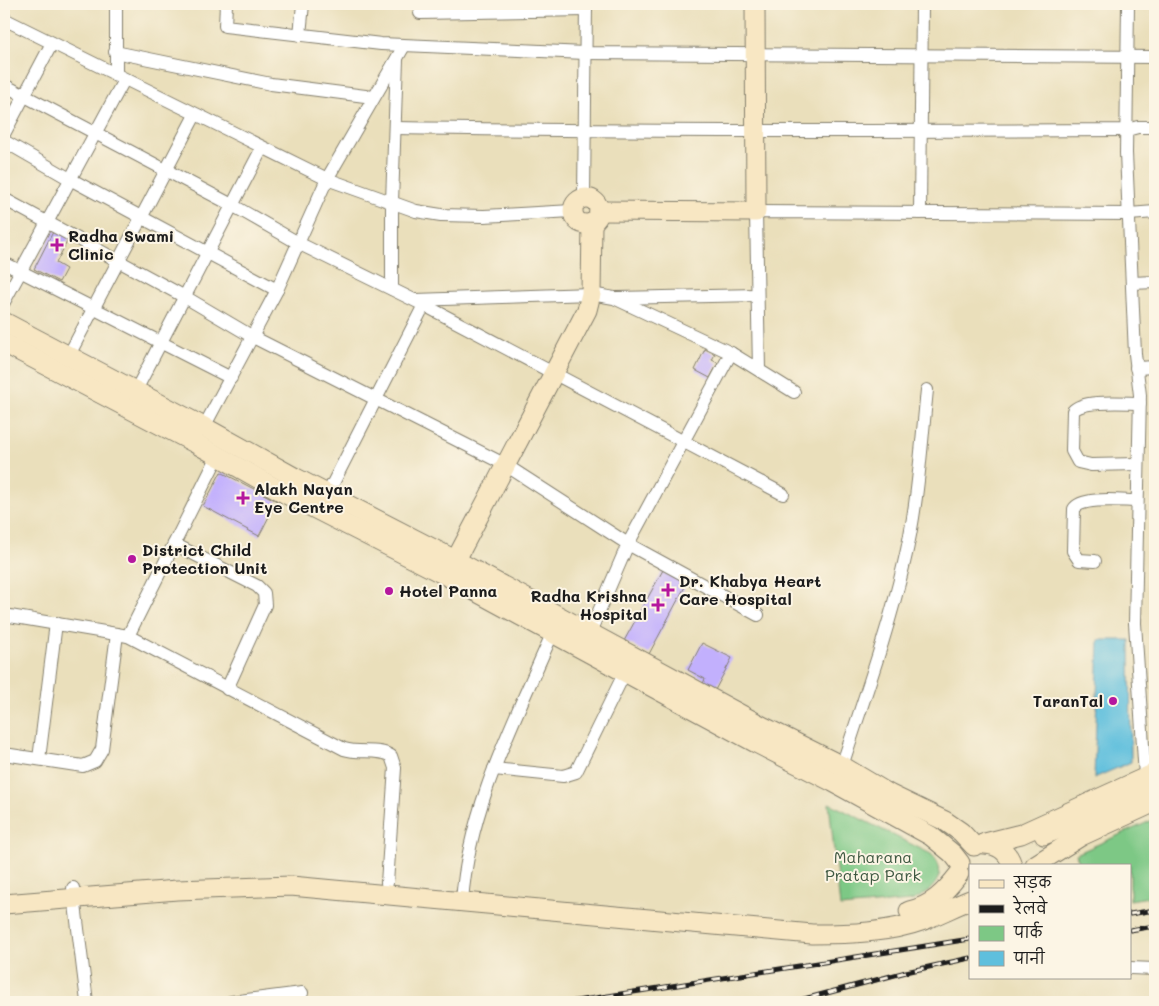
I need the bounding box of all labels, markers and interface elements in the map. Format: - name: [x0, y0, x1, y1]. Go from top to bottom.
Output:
- place label: Radha Swami Clinic: [68, 225, 174, 264]
- marker: Radha Swami Clinic: [50, 238, 64, 252]
- place label: Alakh Nayan Eye Centre: [254, 478, 353, 517]
- marker: Alakh Nayan Eye Centre: [236, 491, 250, 505]
- place label: District Child Protection Unit: [142, 539, 267, 578]
- marker: District Child Protection Unit: [126, 553, 138, 565]
- place label: Dr. Khabya Heart Care Hospital: [679, 570, 821, 609]
- place label: Hotel Panna: [399, 580, 497, 601]
- marker: Dr. Khabya Heart Care Hospital: [661, 583, 675, 597]
- marker: Hotel Panna: [383, 585, 395, 597]
- place label: Radha Krishna Hospital: [530, 585, 647, 624]
- marker: Radha Krishna Hospital: [651, 598, 665, 612]
- place label: TaranTal: [1033, 690, 1103, 711]
- marker: TaranTal: [1107, 695, 1119, 707]
- park label: Maharana Pratap Park: [825, 846, 921, 885]
- legend: [969, 864, 1132, 978]
- text: सड़क: [1013, 872, 1052, 893]
- text: रेलवे: [1012, 895, 1048, 918]
- text: पार्क: [1013, 921, 1044, 942]
- text: पानी: [1013, 947, 1046, 968]

